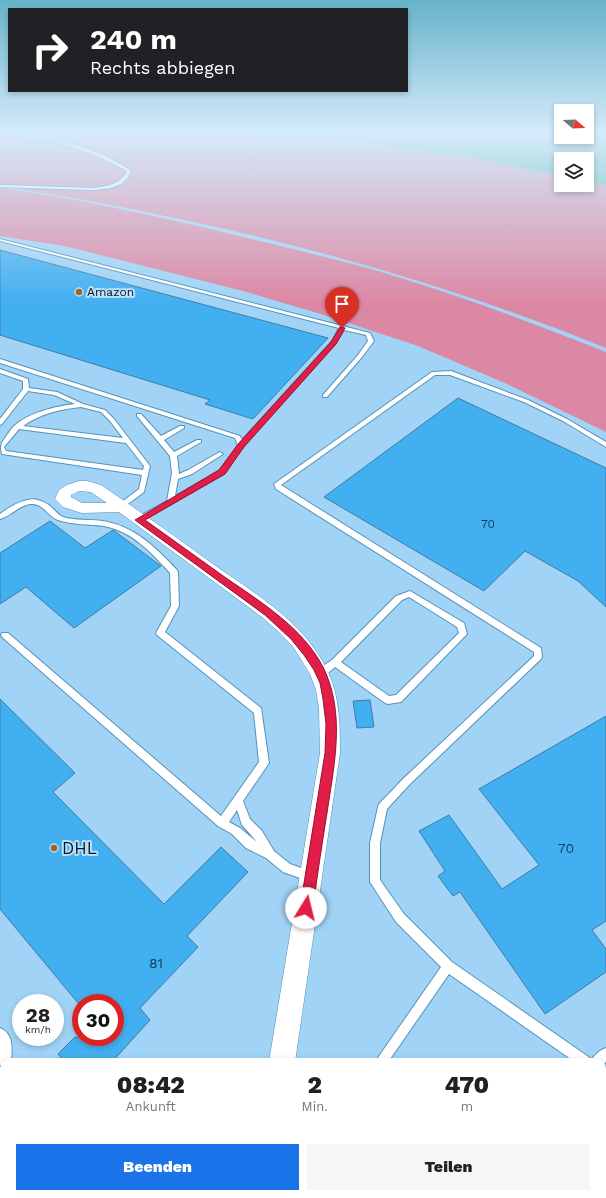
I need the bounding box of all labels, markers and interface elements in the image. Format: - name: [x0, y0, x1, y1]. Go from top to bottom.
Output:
- text: 240 m: [90, 23, 177, 56]
- icon: right: [24, 24, 76, 76]
- text: Rechts abbiegen: [90, 57, 235, 78]
- north arrow: [554, 104, 594, 144]
- map controls: [554, 104, 594, 192]
- button: layers: [554, 152, 594, 192]
- place label: Amazon: [87, 285, 134, 299]
- marker: Amazon: [74, 287, 84, 297]
- pin: [325, 287, 359, 328]
- icon: arrive: [331, 293, 353, 315]
- house number: 70: [481, 517, 495, 531]
- place label: DHL: [62, 838, 97, 858]
- house number: 70: [558, 840, 574, 856]
- marker: DHL: [49, 843, 59, 853]
- position arrow: [285, 887, 327, 929]
- house number: 81: [149, 955, 163, 971]
- speed limit sign: 30: [72, 994, 124, 1046]
- text: 28: [26, 1003, 50, 1027]
- text: km/h: [25, 1024, 51, 1035]
- text: 08:42: [117, 1071, 185, 1099]
- text: 2: [307, 1071, 322, 1099]
- text: 470: [445, 1071, 489, 1099]
- text: Ankunft: [126, 1099, 176, 1114]
- text: Min.: [302, 1099, 328, 1114]
- text: m: [461, 1099, 473, 1114]
- button: Beenden: [16, 1144, 299, 1190]
- button: Teilen: [307, 1144, 590, 1190]

